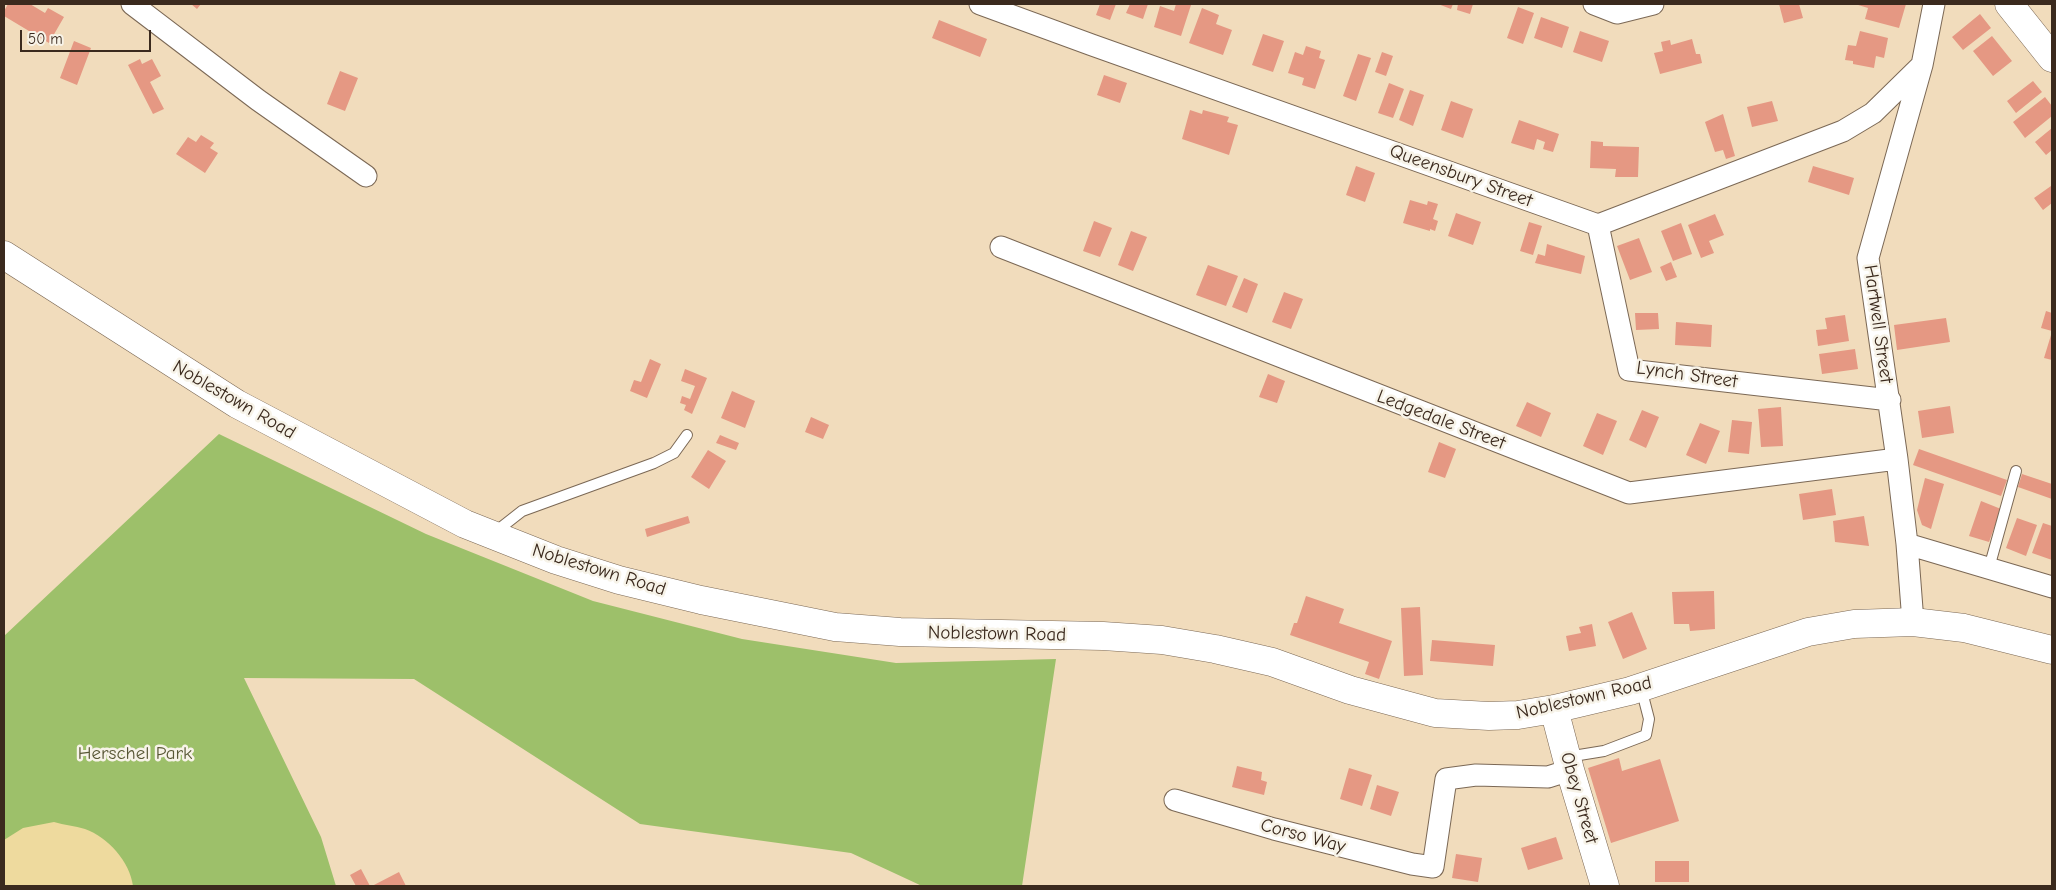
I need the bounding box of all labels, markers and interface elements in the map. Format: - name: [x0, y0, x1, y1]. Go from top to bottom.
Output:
- scale bar: [22, 20, 154, 52]
- text: 50 m: [28, 30, 63, 48]
- street label: Queensbury Street: [1386, 140, 1536, 212]
- street label: Hartwell Street: [1858, 263, 1898, 385]
- street label: Noblestown Road: [168, 356, 300, 444]
- street label: Lynch Street: [1635, 357, 1739, 393]
- street label: Ledgedale Street: [1374, 385, 1508, 455]
- street label: Noblestown Road: [530, 539, 668, 601]
- street label: Noblestown Road: [928, 621, 1066, 647]
- street label: Noblestown Road: [1514, 671, 1654, 725]
- park label: Herschel Park: [78, 743, 192, 765]
- street label: Obey Street: [1555, 750, 1603, 846]
- street label: Corso Way: [1258, 814, 1348, 858]

